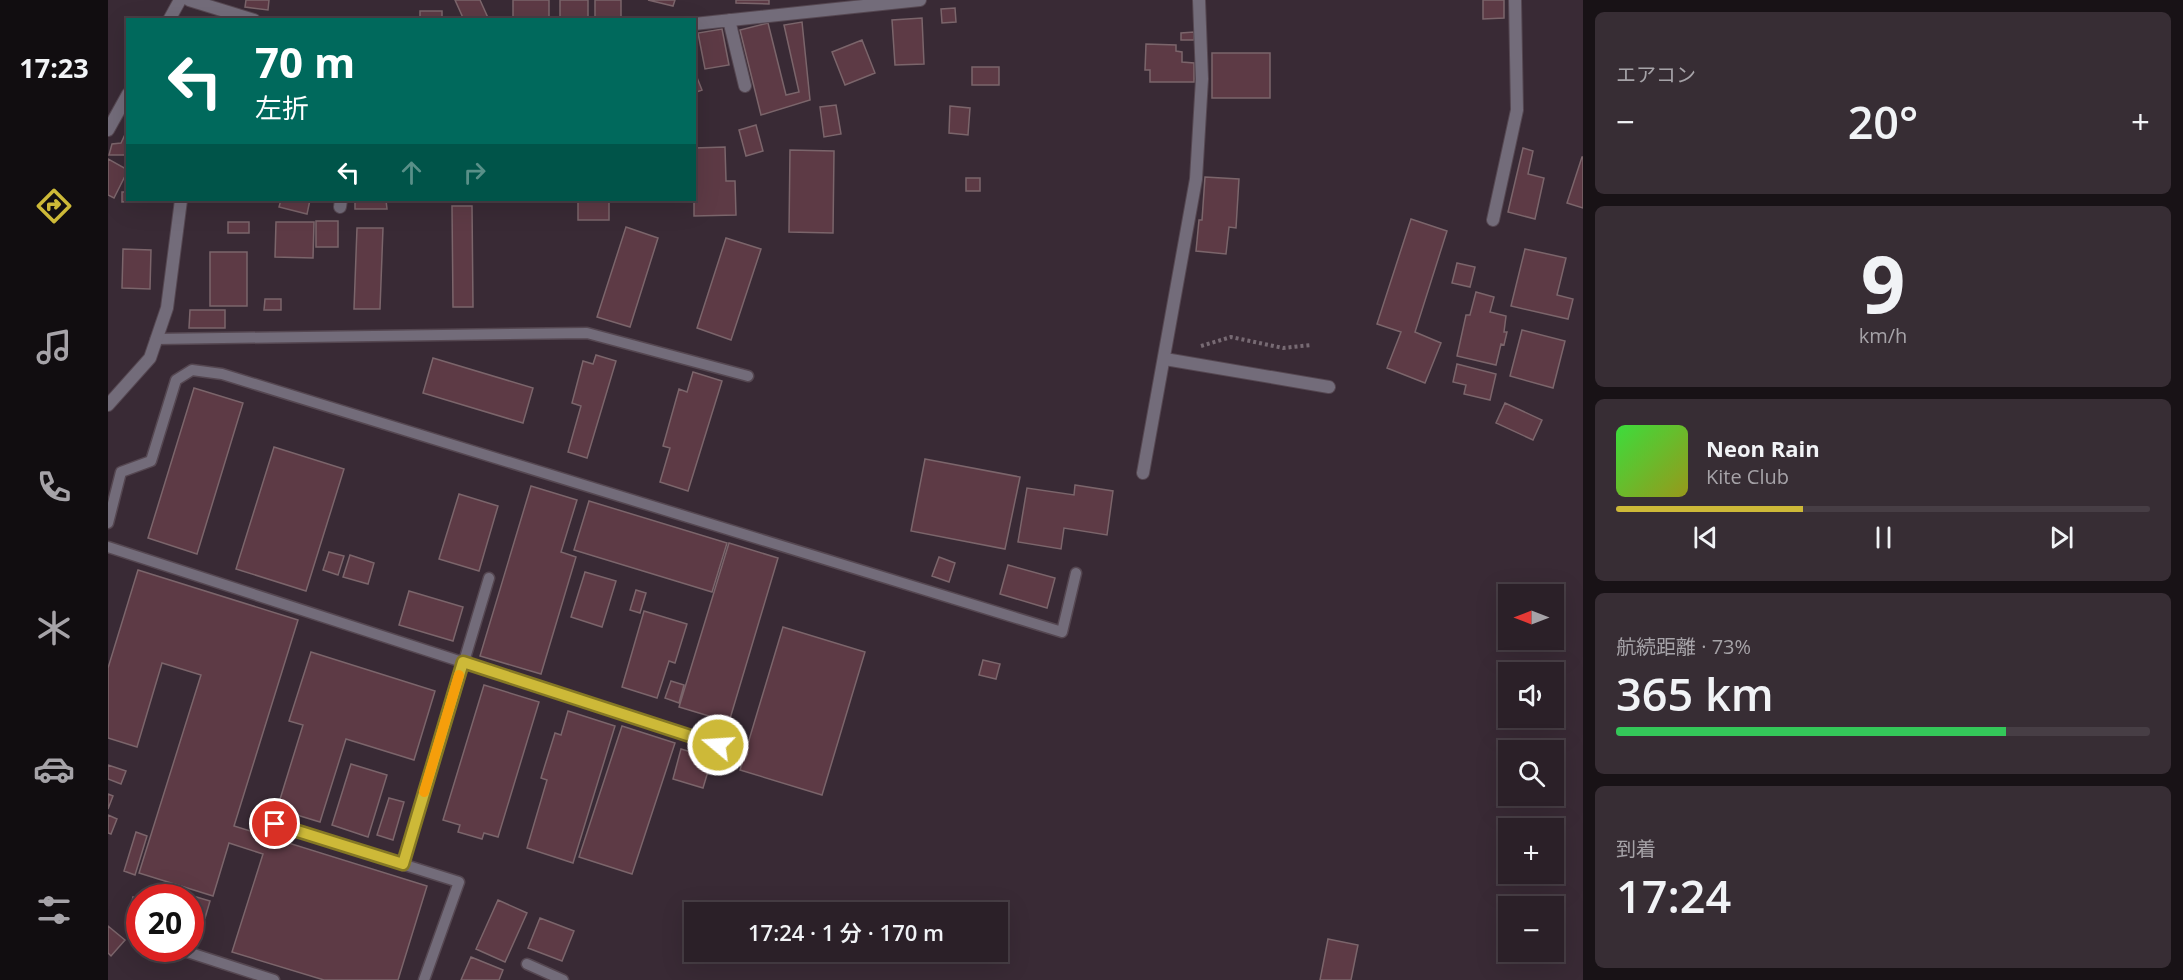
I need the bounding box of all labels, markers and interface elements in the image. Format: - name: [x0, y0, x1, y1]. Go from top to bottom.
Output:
- text: 70 m: [255, 33, 355, 90]
- icon: left: [156, 42, 234, 120]
- text: 17:23: [19, 49, 89, 86]
- text: エアコン: [1616, 61, 1696, 88]
- text: 左折: [255, 89, 309, 126]
- text: 20°: [1848, 91, 1918, 152]
- text: −: [1616, 99, 1635, 144]
- text: +: [2131, 99, 2150, 144]
- icon: left: [332, 156, 365, 189]
- icon: ahead: [395, 156, 428, 189]
- icon: right: [458, 156, 491, 189]
- icon: directions: [33, 185, 75, 227]
- text: 9: [1861, 230, 1905, 336]
- text: km/h: [1859, 322, 1907, 349]
- icon: music: [33, 326, 75, 368]
- text: Neon Rain: [1706, 433, 1820, 463]
- text: Kite Club: [1706, 463, 1789, 490]
- icon: phone: [33, 466, 75, 508]
- icon: previous: [1689, 521, 1722, 554]
- icon: pause: [1867, 521, 1900, 554]
- icon: next: [2045, 521, 2078, 554]
- north arrow: [1498, 584, 1564, 650]
- map controls: [1498, 584, 1564, 962]
- icon: climate: [33, 607, 75, 649]
- text: 航続距離 · 73%: [1616, 633, 1751, 660]
- button: sound: [1498, 662, 1564, 728]
- text: 365 km: [1616, 663, 1774, 724]
- position arrow: [686, 713, 750, 777]
- button: search: [1498, 740, 1564, 806]
- icon: car: [33, 748, 75, 790]
- pin: [249, 798, 300, 849]
- icon: arrive: [258, 807, 291, 840]
- button: +: [1498, 818, 1564, 884]
- text: 到着: [1616, 835, 1656, 862]
- text: 17:24: [1616, 865, 1731, 926]
- speed limit sign: 20: [126, 884, 204, 962]
- icon: filters: [33, 889, 75, 931]
- button: −: [1498, 896, 1564, 962]
- text: 17:24 · 1 分 · 170 m: [748, 917, 944, 947]

